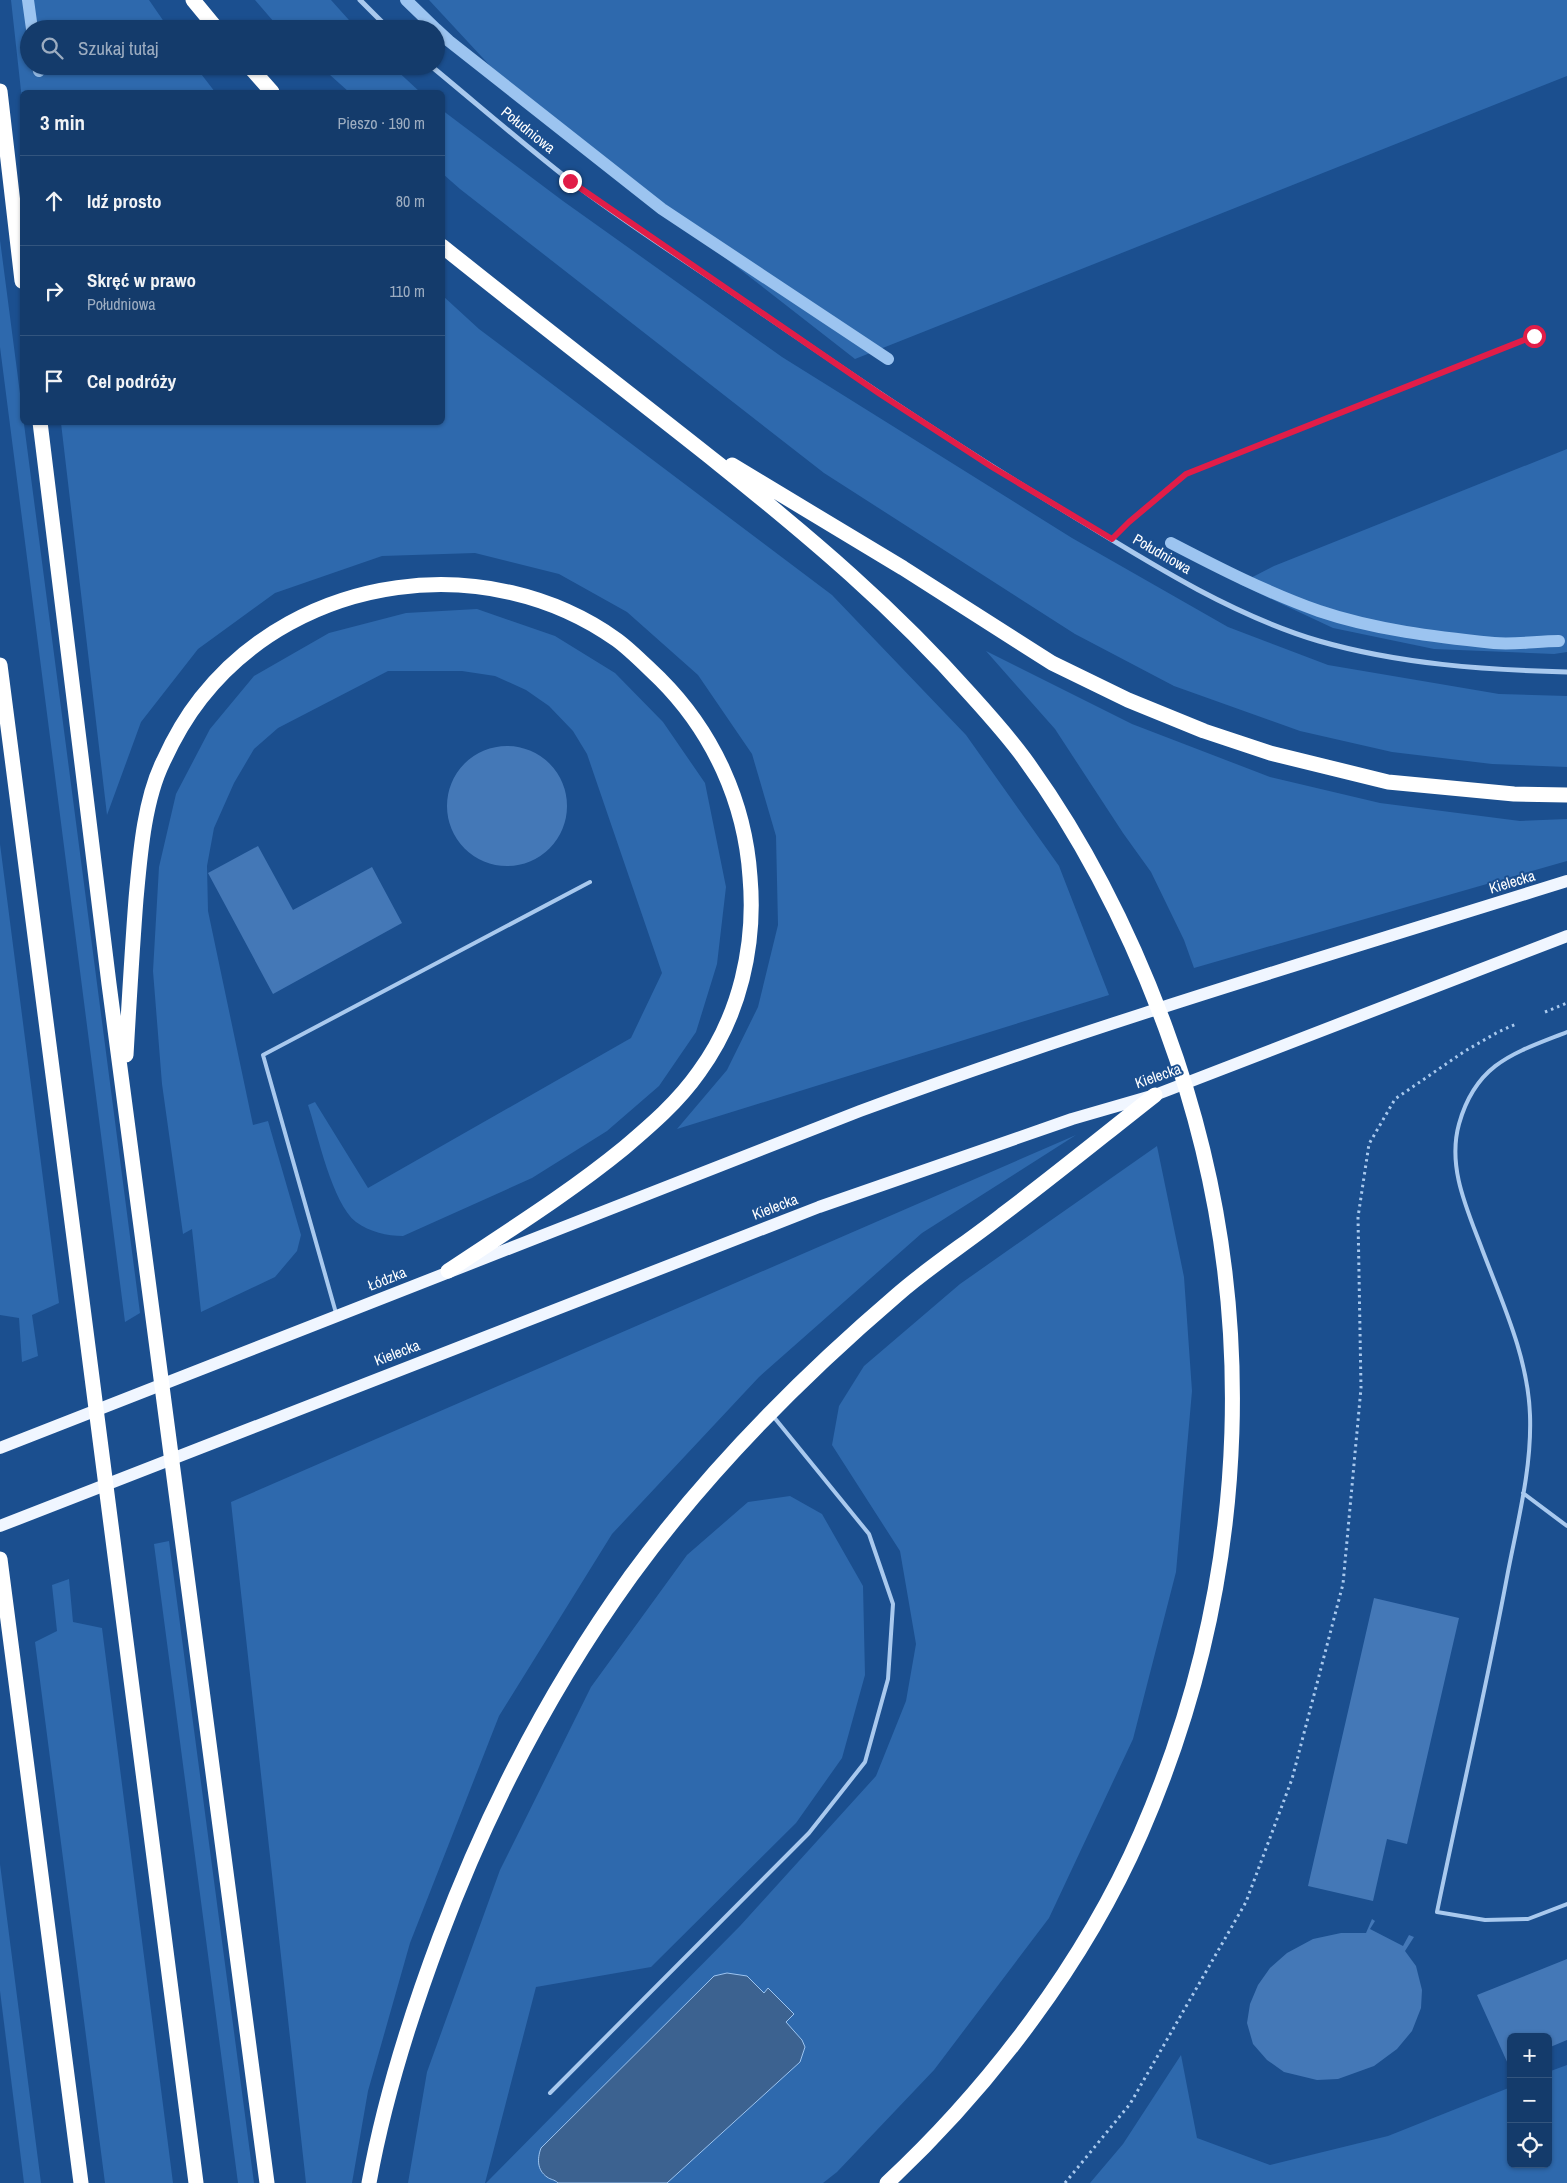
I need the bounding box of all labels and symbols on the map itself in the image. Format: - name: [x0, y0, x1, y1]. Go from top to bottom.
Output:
- street label: Południowa: [497, 101, 560, 158]
- route end: [559, 170, 582, 193]
- route start: [1523, 325, 1546, 348]
- street label: Południowa: [1129, 528, 1195, 579]
- street label: Kielecka: [1486, 865, 1538, 898]
- street label: Kielecka: [1132, 1058, 1184, 1093]
- street label: Kielecka: [749, 1188, 801, 1225]
- street label: Łódzka: [364, 1261, 409, 1296]
- street label: Kielecka: [371, 1334, 423, 1371]

